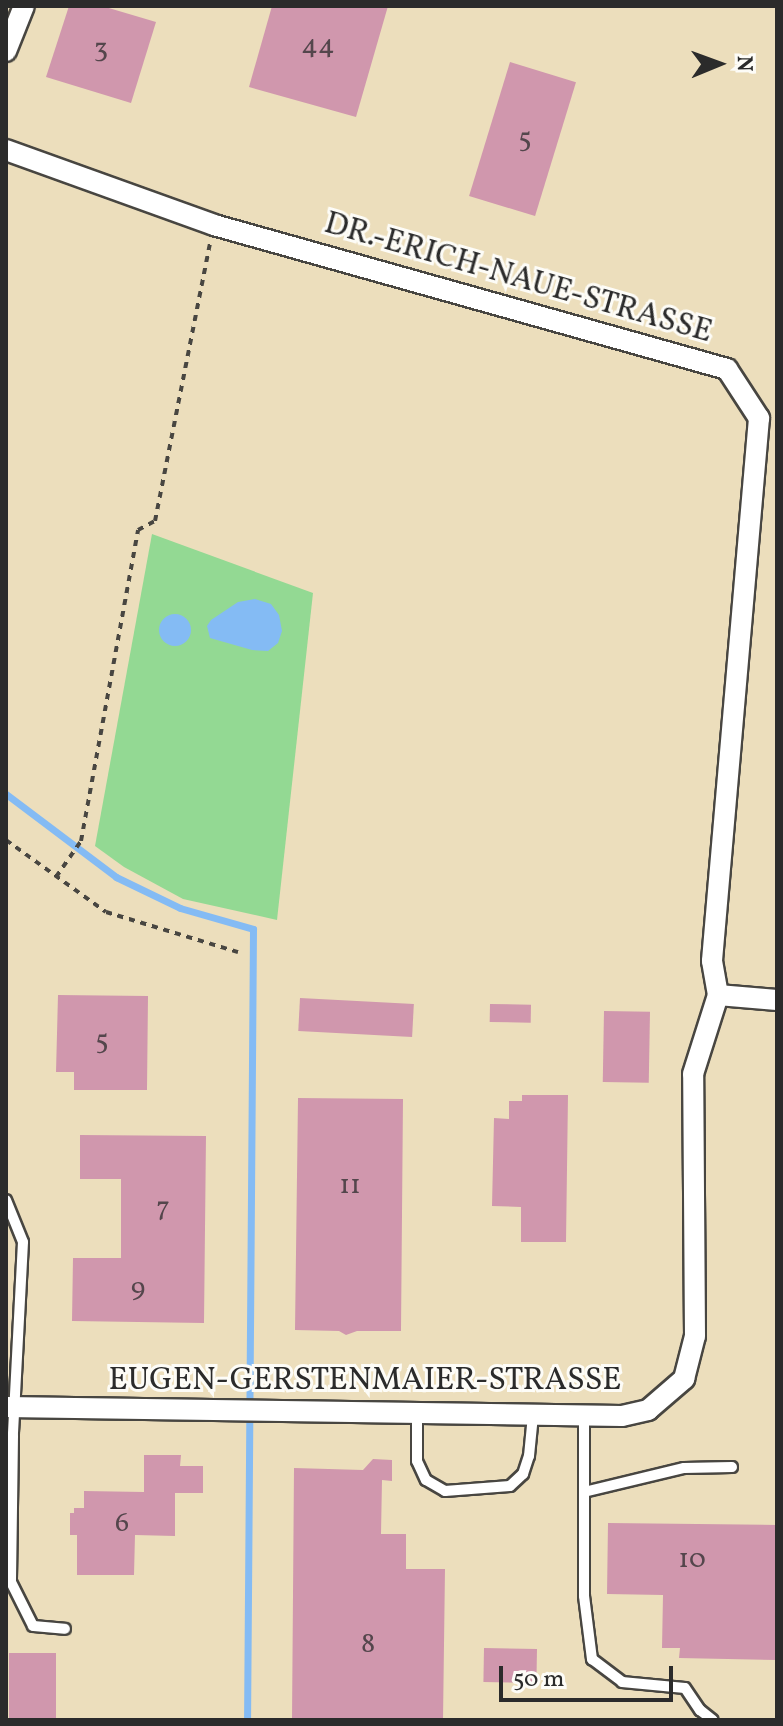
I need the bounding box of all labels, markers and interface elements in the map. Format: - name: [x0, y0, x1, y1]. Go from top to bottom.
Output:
- north arrow: [679, 24, 759, 104]
- house number: 44: [301, 29, 335, 63]
- house number: 3: [94, 33, 108, 67]
- text: N: [728, 55, 759, 72]
- house number: 5: [518, 123, 532, 157]
- street label: DR.-ERICH-NAUE-STRASSE: [320, 205, 716, 353]
- house number: 5: [95, 1025, 109, 1059]
- house number: 11: [339, 1169, 361, 1203]
- house number: 7: [156, 1191, 170, 1225]
- house number: 9: [131, 1272, 145, 1306]
- street label: EUGEN-GERSTENMAIER-STRASSE: [108, 1362, 622, 1400]
- house number: 6: [115, 1507, 129, 1541]
- house number: 10: [678, 1543, 706, 1577]
- house number: 8: [361, 1628, 375, 1662]
- scale bar: [503, 1650, 677, 1700]
- text: 50 m: [513, 1663, 565, 1697]

